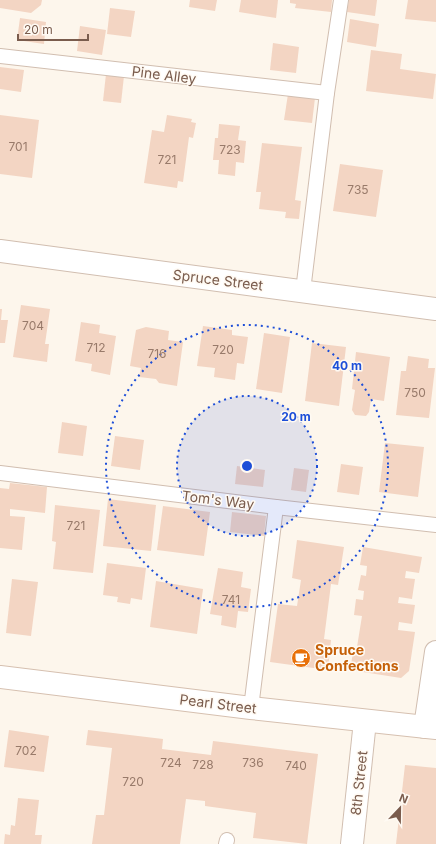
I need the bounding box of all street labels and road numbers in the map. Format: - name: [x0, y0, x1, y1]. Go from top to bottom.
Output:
- street label: Pine Alley: [131, 62, 197, 87]
- street label: Spruce Street: [172, 266, 265, 294]
- street label: Tom's Way: [181, 487, 255, 512]
- street label: Pearl Street: [179, 690, 258, 717]
- street label: 8th Street: [347, 749, 370, 816]

